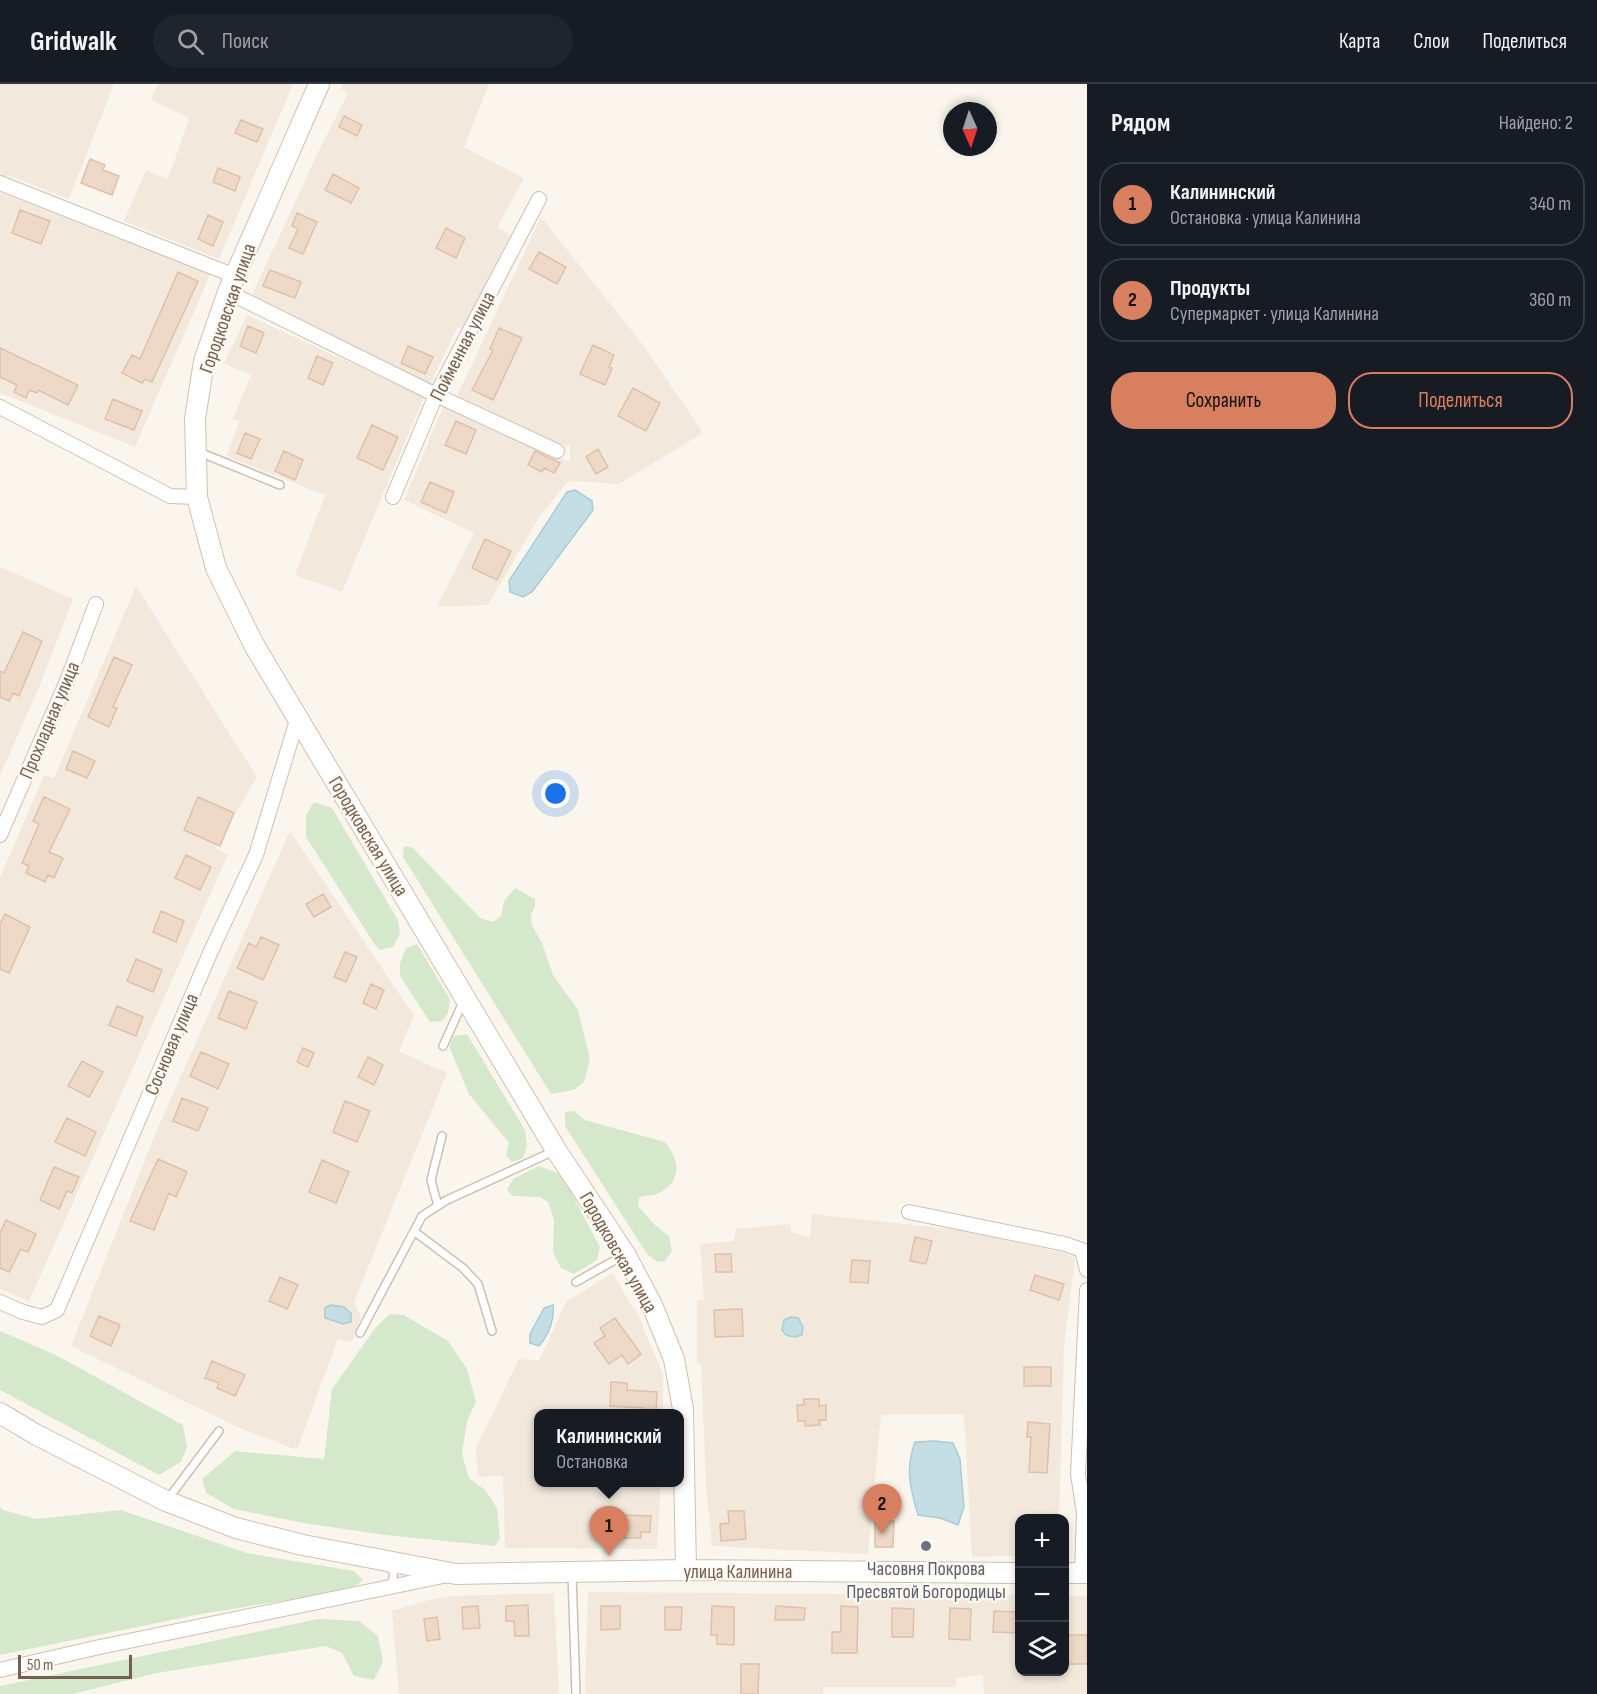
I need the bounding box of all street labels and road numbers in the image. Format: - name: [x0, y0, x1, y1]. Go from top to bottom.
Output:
- street label: Городковская улица: [195, 240, 261, 376]
- street label: Пойменная улица: [425, 288, 501, 405]
- street label: Прохладная улица: [14, 658, 85, 783]
- street label: Городковская улица: [323, 772, 413, 901]
- street label: Сосновая улица: [140, 990, 204, 1099]
- street label: Городковская улица: [574, 1188, 662, 1317]
- street label: улица Калинина: [684, 1560, 792, 1584]

